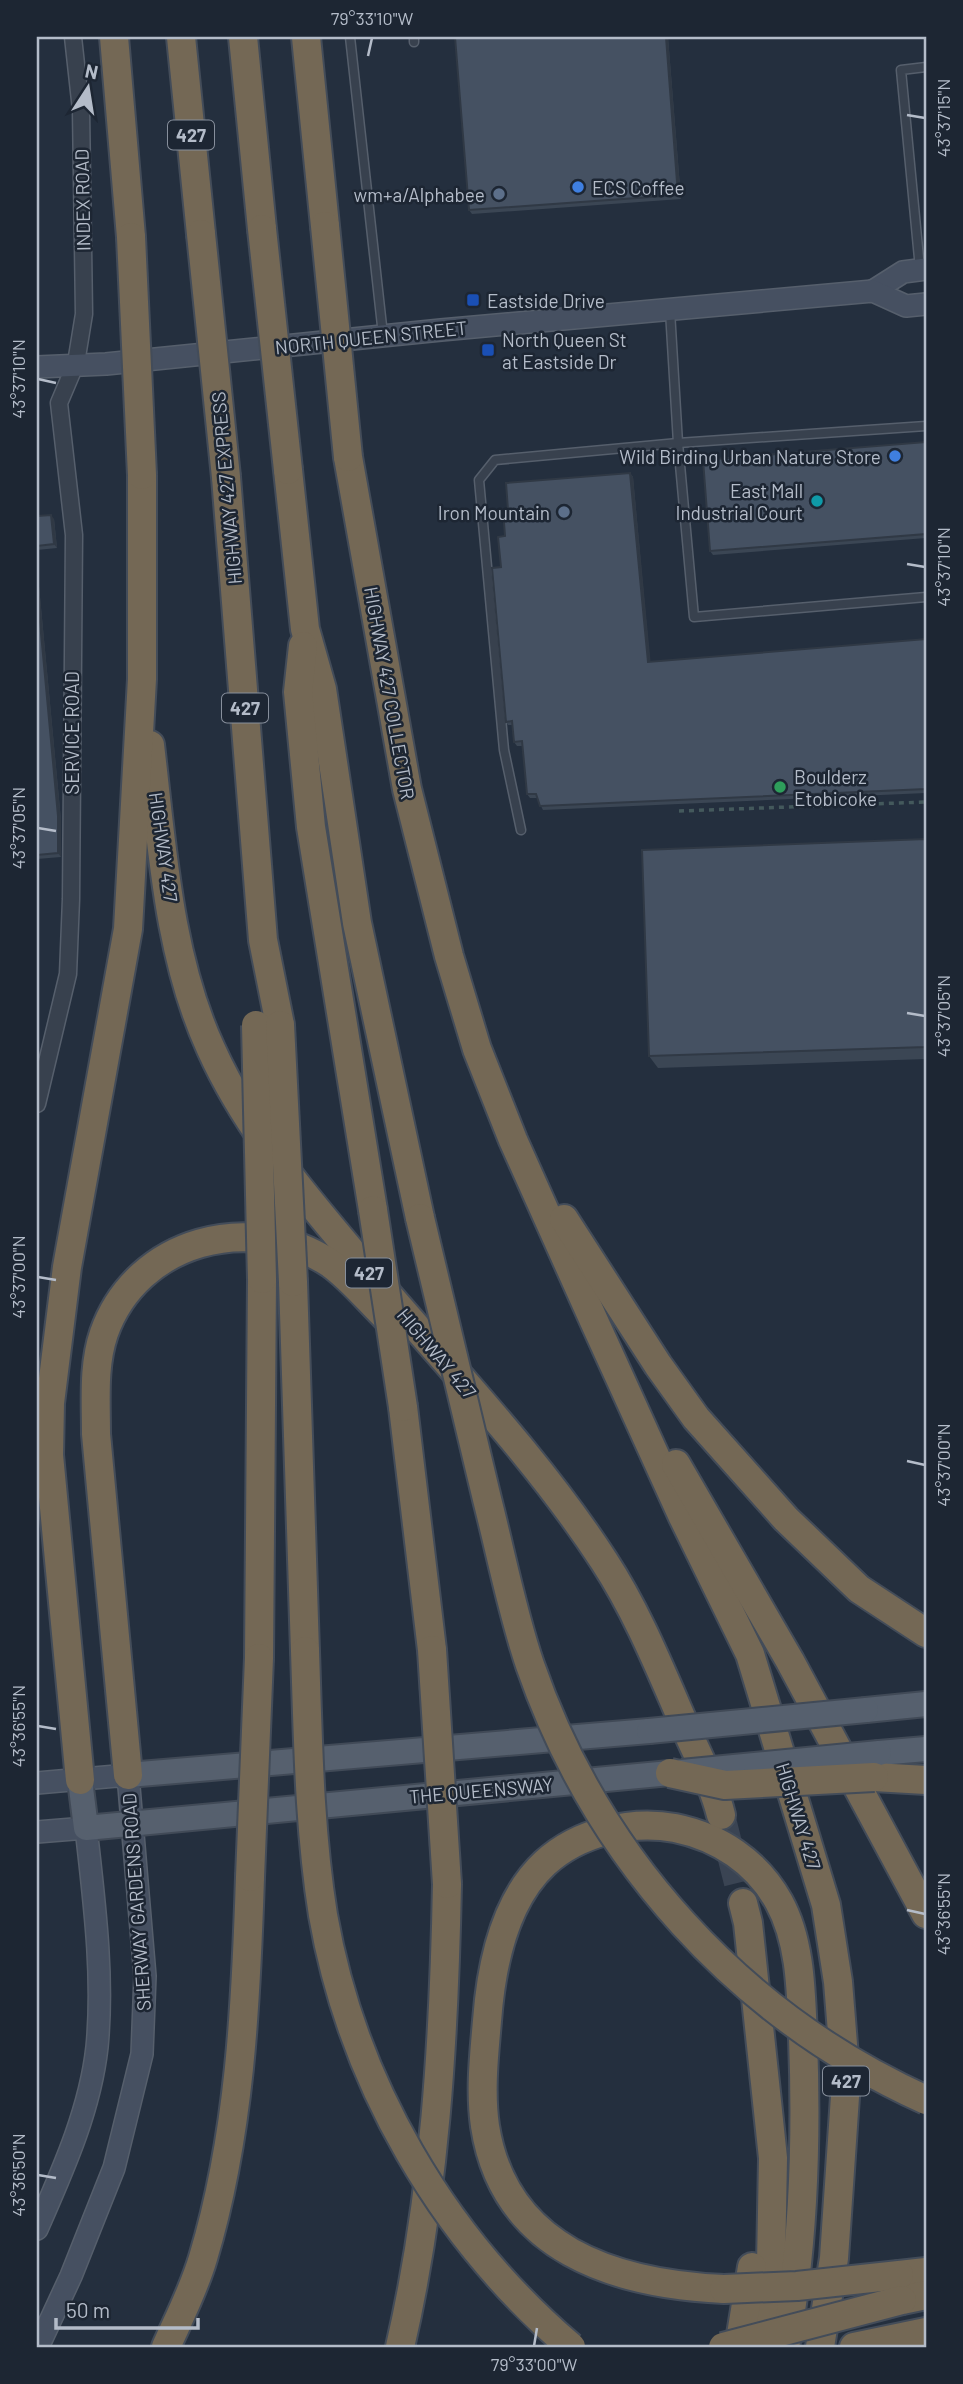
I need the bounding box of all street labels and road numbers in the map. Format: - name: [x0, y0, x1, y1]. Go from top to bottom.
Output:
- road number: 427: [168, 120, 214, 150]
- street label: INDEX ROAD: [70, 149, 94, 251]
- street label: NORTH QUEEN STREET: [274, 315, 468, 359]
- street label: HIGHWAY 427 EXPRESS: [206, 391, 246, 585]
- street label: HIGHWAY 427 COLLECTOR: [360, 585, 420, 801]
- street label: SERVICE ROAD: [60, 671, 83, 795]
- road number: 427: [222, 694, 268, 722]
- street label: HIGHWAY 427: [145, 791, 183, 903]
- road number: 427: [346, 1258, 392, 1288]
- street label: HIGHWAY 427: [393, 1303, 481, 1403]
- street label: HIGHWAY 427: [772, 1760, 826, 1872]
- street label: THE QUEENSWAY: [408, 1772, 554, 1808]
- street label: SHERWAY GARDENS ROAD: [117, 1792, 155, 2012]
- road number: 427: [823, 2066, 869, 2096]

